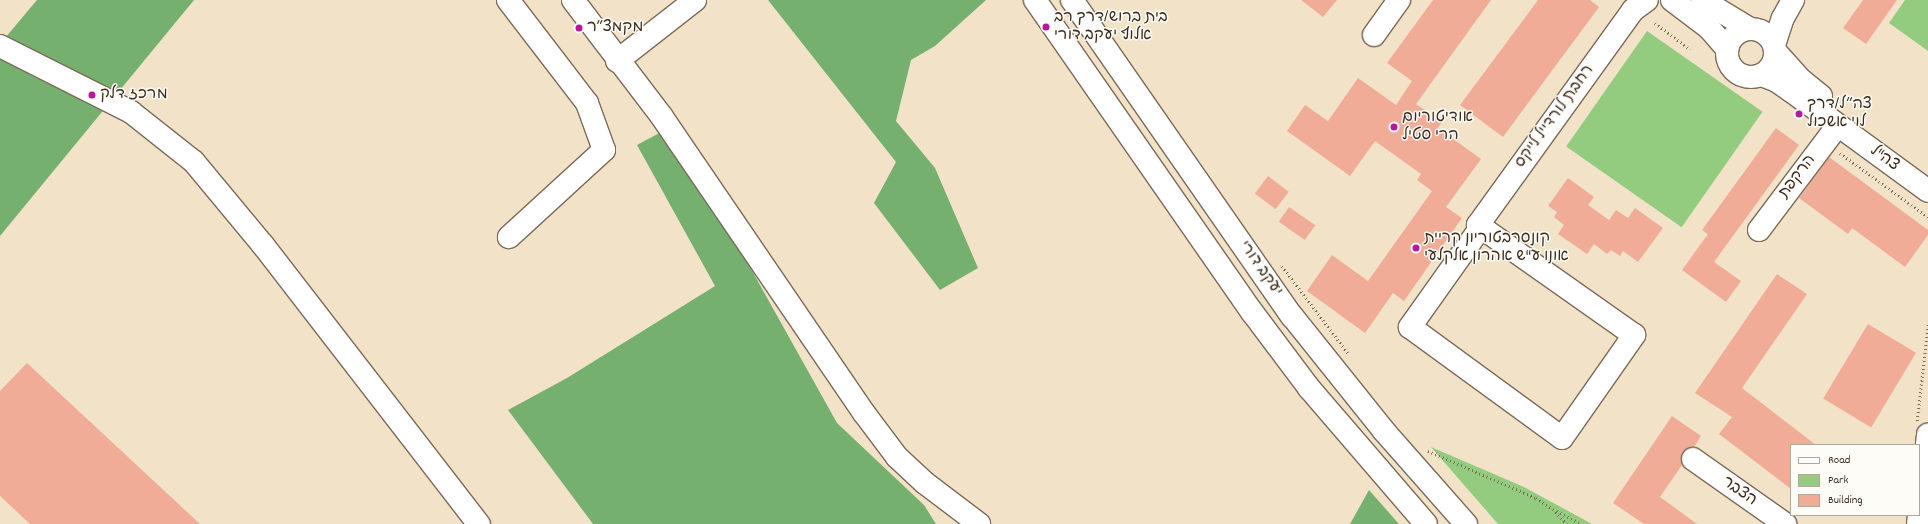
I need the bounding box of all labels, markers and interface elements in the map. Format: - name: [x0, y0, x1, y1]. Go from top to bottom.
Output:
- place label: בית ברוש/דרך רב אלוף יעקב דורי: [1054, 8, 1168, 46]
- place label: מקמצ״ר: [587, 18, 643, 38]
- marker: בית ברוש/דרך רב אלוף יעקב דורי: [1041, 22, 1051, 32]
- marker: מקמצ״ר: [574, 23, 584, 33]
- street label: רחבת לורדייל לייקס: [1511, 62, 1599, 172]
- place label: מרכז דלק: [100, 85, 168, 105]
- marker: מרכז דלק: [87, 90, 97, 100]
- place label: צה״ל/דרך לוי אשכול: [1807, 95, 1872, 133]
- place label: אודיטוריום הרי סטיל: [1402, 108, 1473, 146]
- marker: צה״ל/דרך לוי אשכול: [1794, 109, 1804, 119]
- marker: אודיטוריום הרי סטיל: [1389, 122, 1399, 132]
- street label: צה"ל: [1866, 142, 1902, 176]
- street label: הרקפת: [1775, 151, 1821, 203]
- place label: קונסרבטוריון קריית אונו ע"ש אהרון אלקלעי: [1424, 229, 1569, 267]
- street label: יעקב דורי: [1234, 238, 1286, 300]
- marker: קונסרבטוריון קריית אונו ע"ש אהרון אלקלעי: [1411, 243, 1421, 253]
- legend: [1790, 444, 1920, 516]
- text: Road: [1828, 452, 1850, 469]
- text: Park: [1828, 472, 1848, 489]
- street label: הצבר: [1718, 473, 1760, 511]
- text: Building: [1828, 492, 1863, 509]

